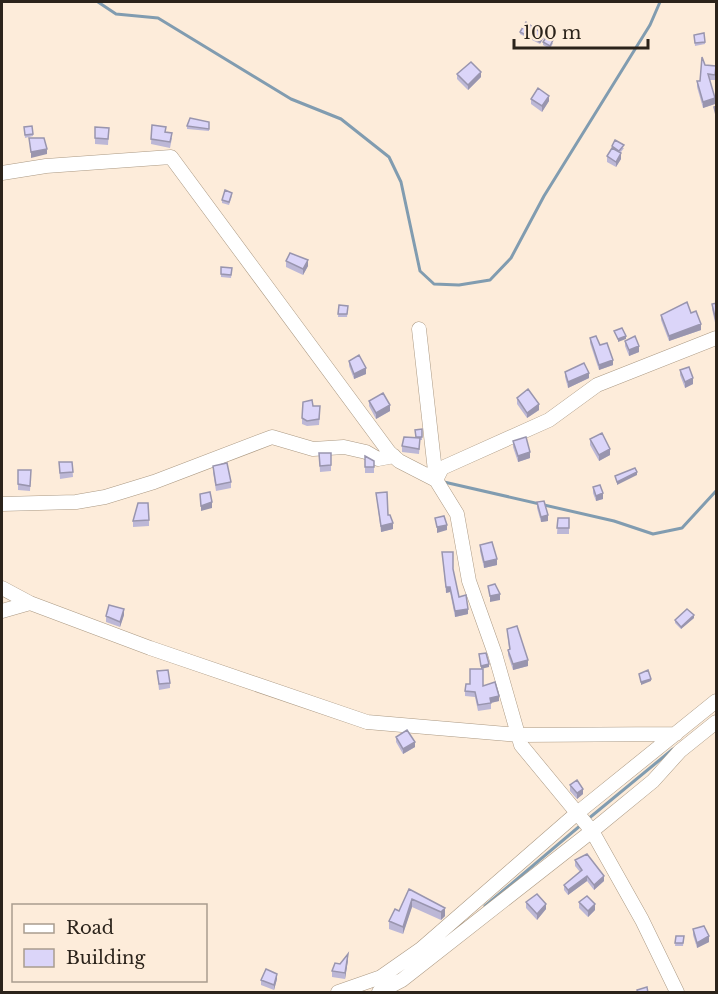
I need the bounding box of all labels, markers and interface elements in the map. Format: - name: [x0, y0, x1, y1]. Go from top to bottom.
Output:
- scale bar: [514, 12, 648, 50]
- text: 100 m: [523, 22, 581, 44]
- legend: [12, 904, 207, 982]
- text: Road: [66, 917, 114, 939]
- text: Building: [66, 947, 145, 969]

